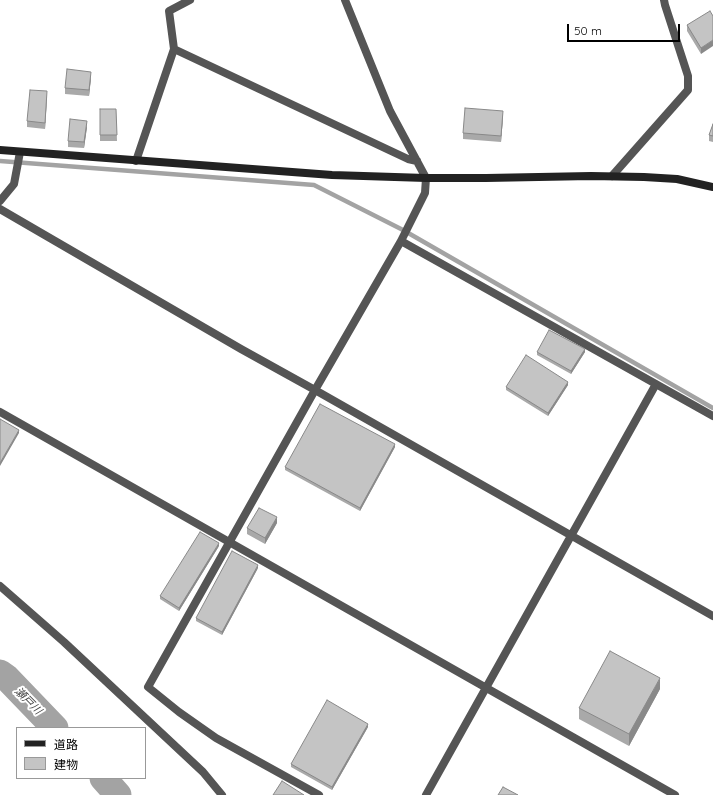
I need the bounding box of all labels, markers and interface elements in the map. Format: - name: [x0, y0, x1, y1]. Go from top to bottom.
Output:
- scale bar: [569, 16, 682, 42]
- text: 50 m: [574, 23, 602, 38]
- water label: 瀬戸川: [12, 685, 44, 717]
- legend: [16, 727, 146, 779]
- text: 道路: [54, 737, 78, 752]
- text: 建物: [54, 757, 78, 772]

